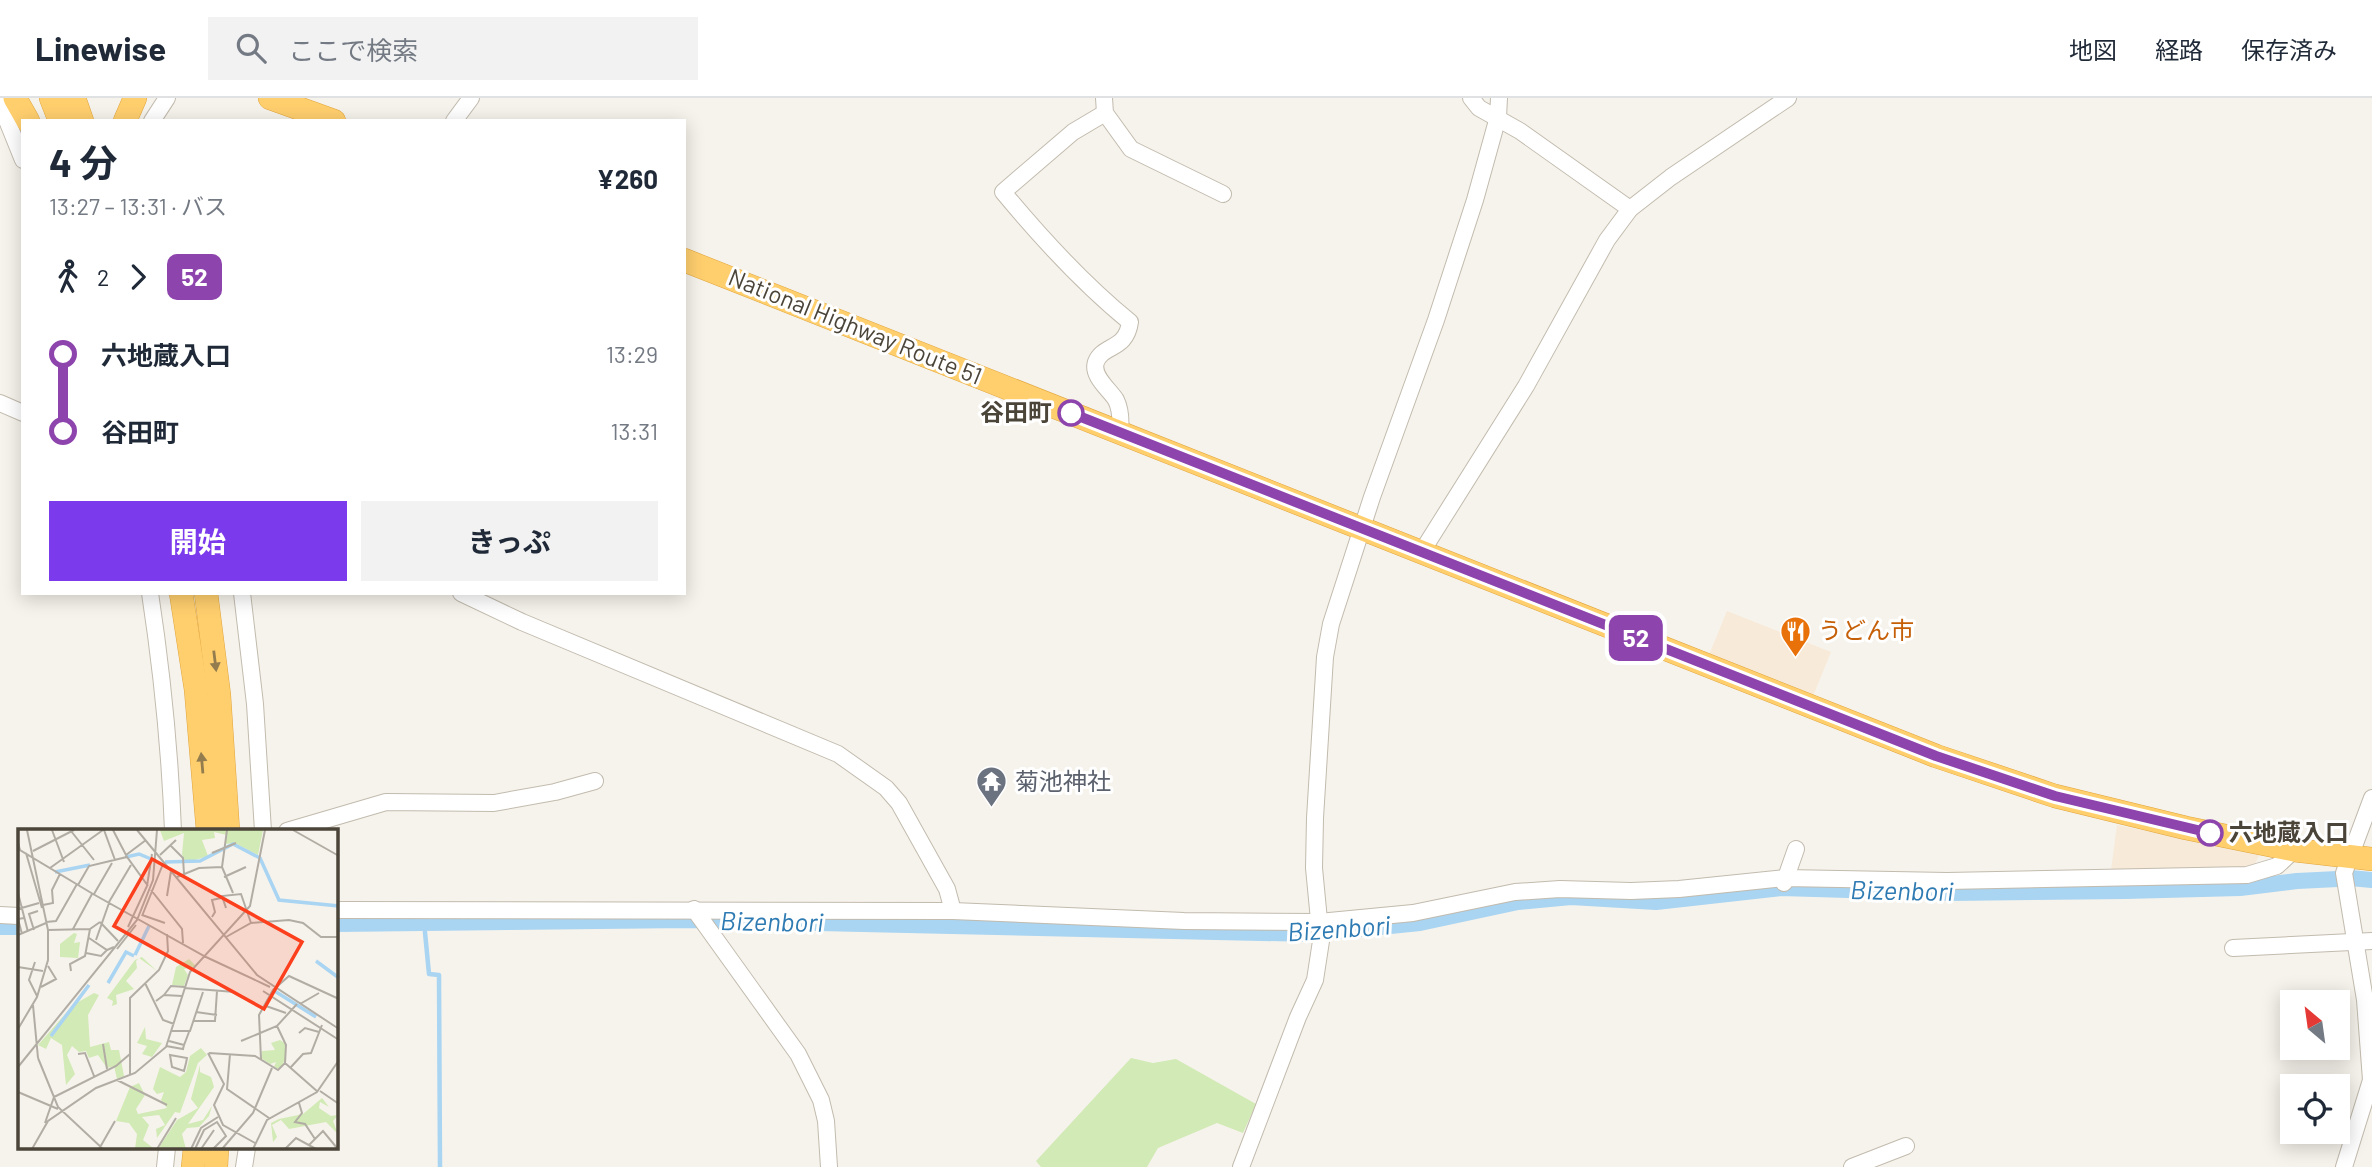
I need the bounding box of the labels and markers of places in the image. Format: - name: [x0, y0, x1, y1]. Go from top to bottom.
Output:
- place label: 谷田町: [980, 397, 1052, 426]
- marker: 谷田町: [1058, 400, 1084, 426]
- restaurant icon: うどん市: [1778, 614, 1812, 658]
- place label: うどん市: [1818, 615, 1914, 644]
- temple icon: 菊池神社: [975, 765, 1009, 809]
- place label: 菊池神社: [1015, 766, 1111, 795]
- place label: 六地蔵入口: [2229, 817, 2349, 846]
- marker: 六地蔵入口: [2197, 820, 2223, 846]

